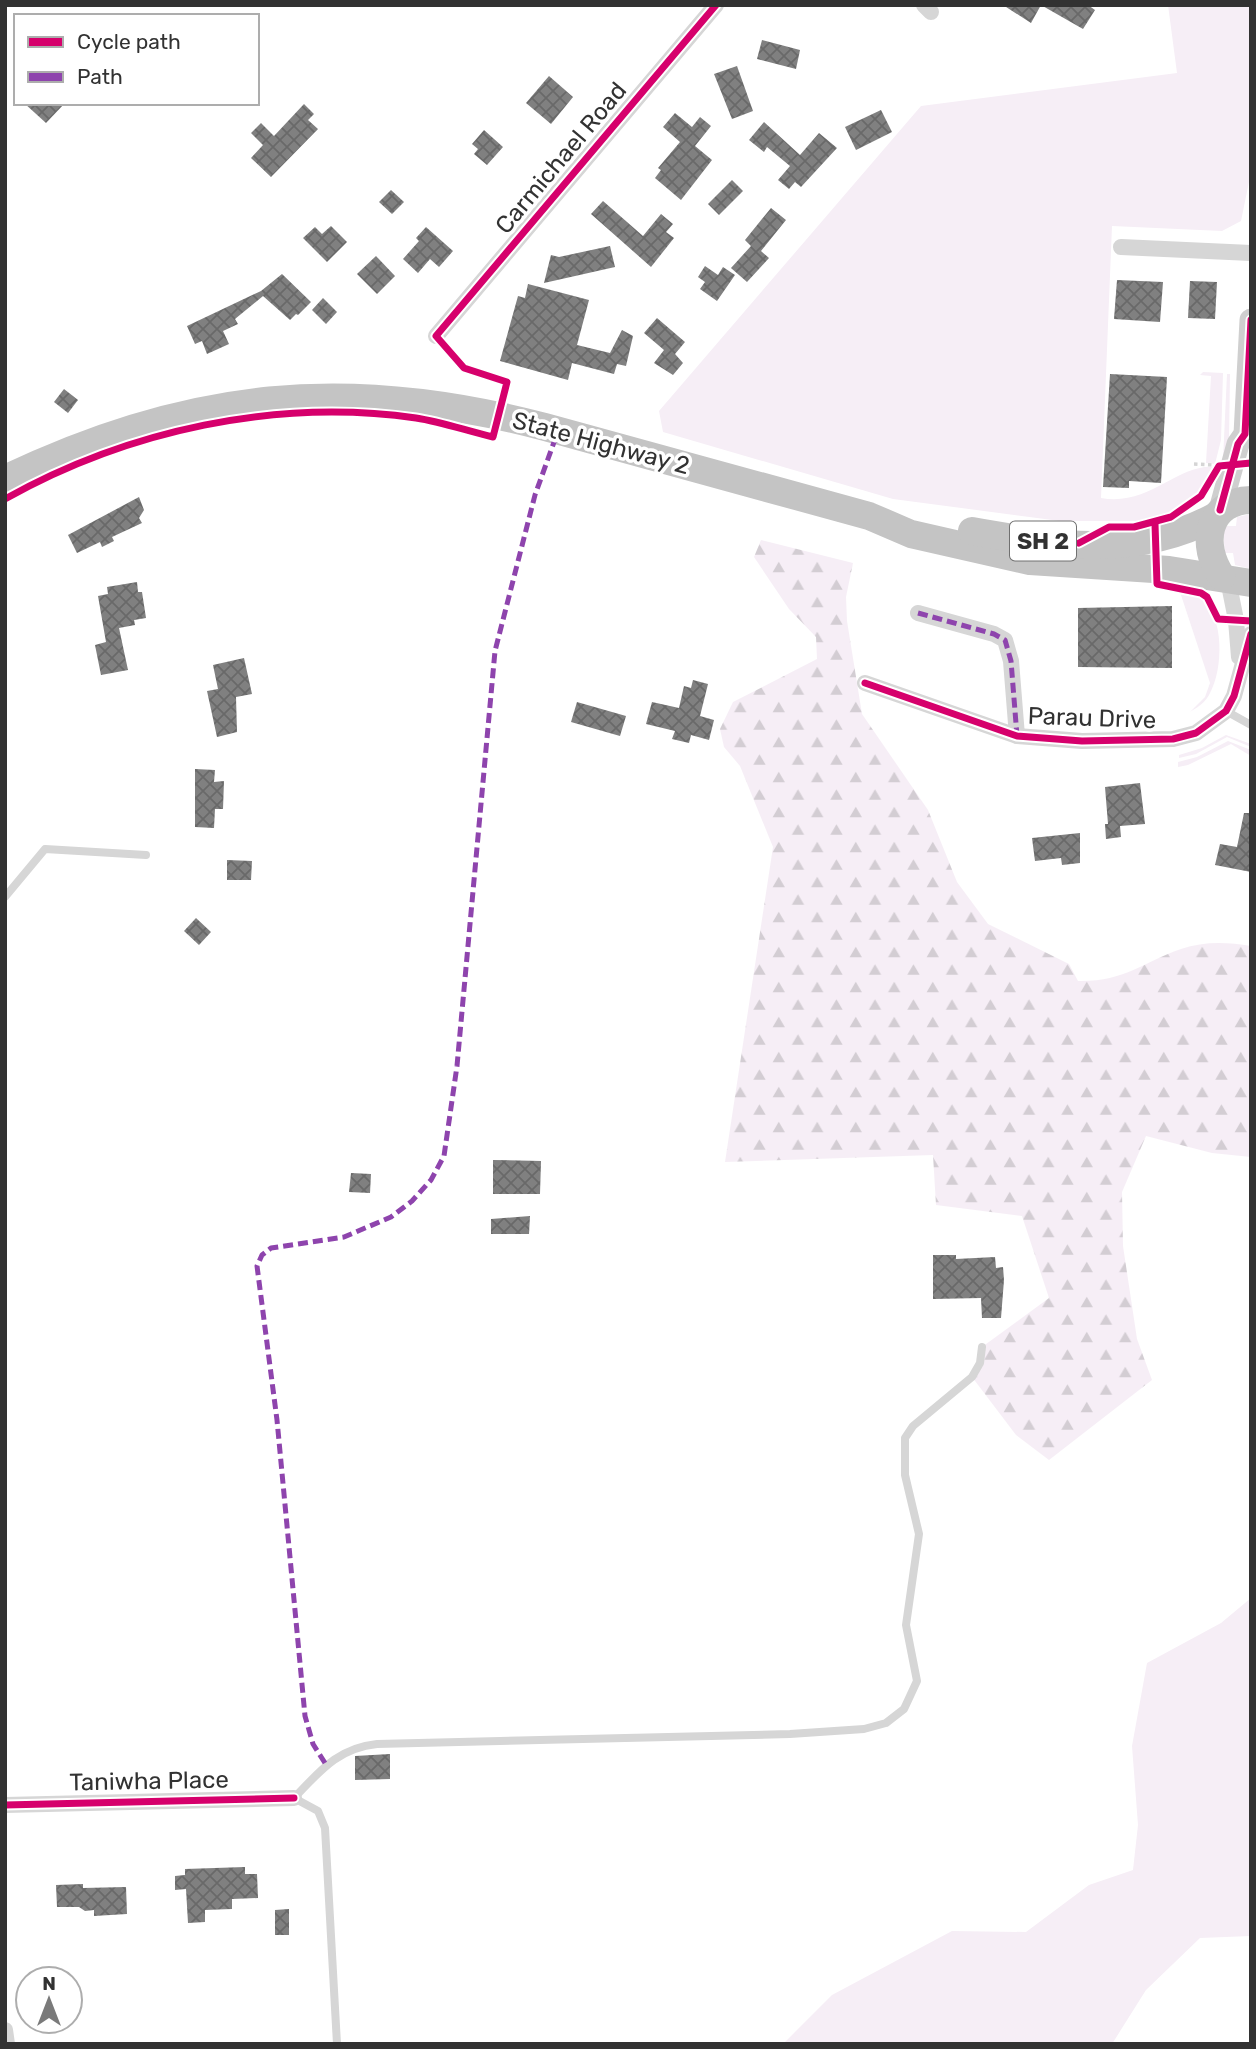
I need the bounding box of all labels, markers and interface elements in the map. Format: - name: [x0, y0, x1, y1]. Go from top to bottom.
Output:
- legend: [14, 14, 259, 105]
- text: Cycle path: [77, 29, 181, 54]
- text: Path: [77, 64, 123, 89]
- street label: Carmichael Road: [490, 77, 632, 239]
- street label: State Highway 2: [509, 406, 693, 480]
- road number: SH 2: [1010, 522, 1076, 561]
- street label: Parau Drive: [1027, 702, 1157, 734]
- street label: Taniwha Place: [69, 1766, 229, 1796]
- north arrow: [14, 1965, 84, 2035]
- text: N: [42, 1972, 56, 1995]

